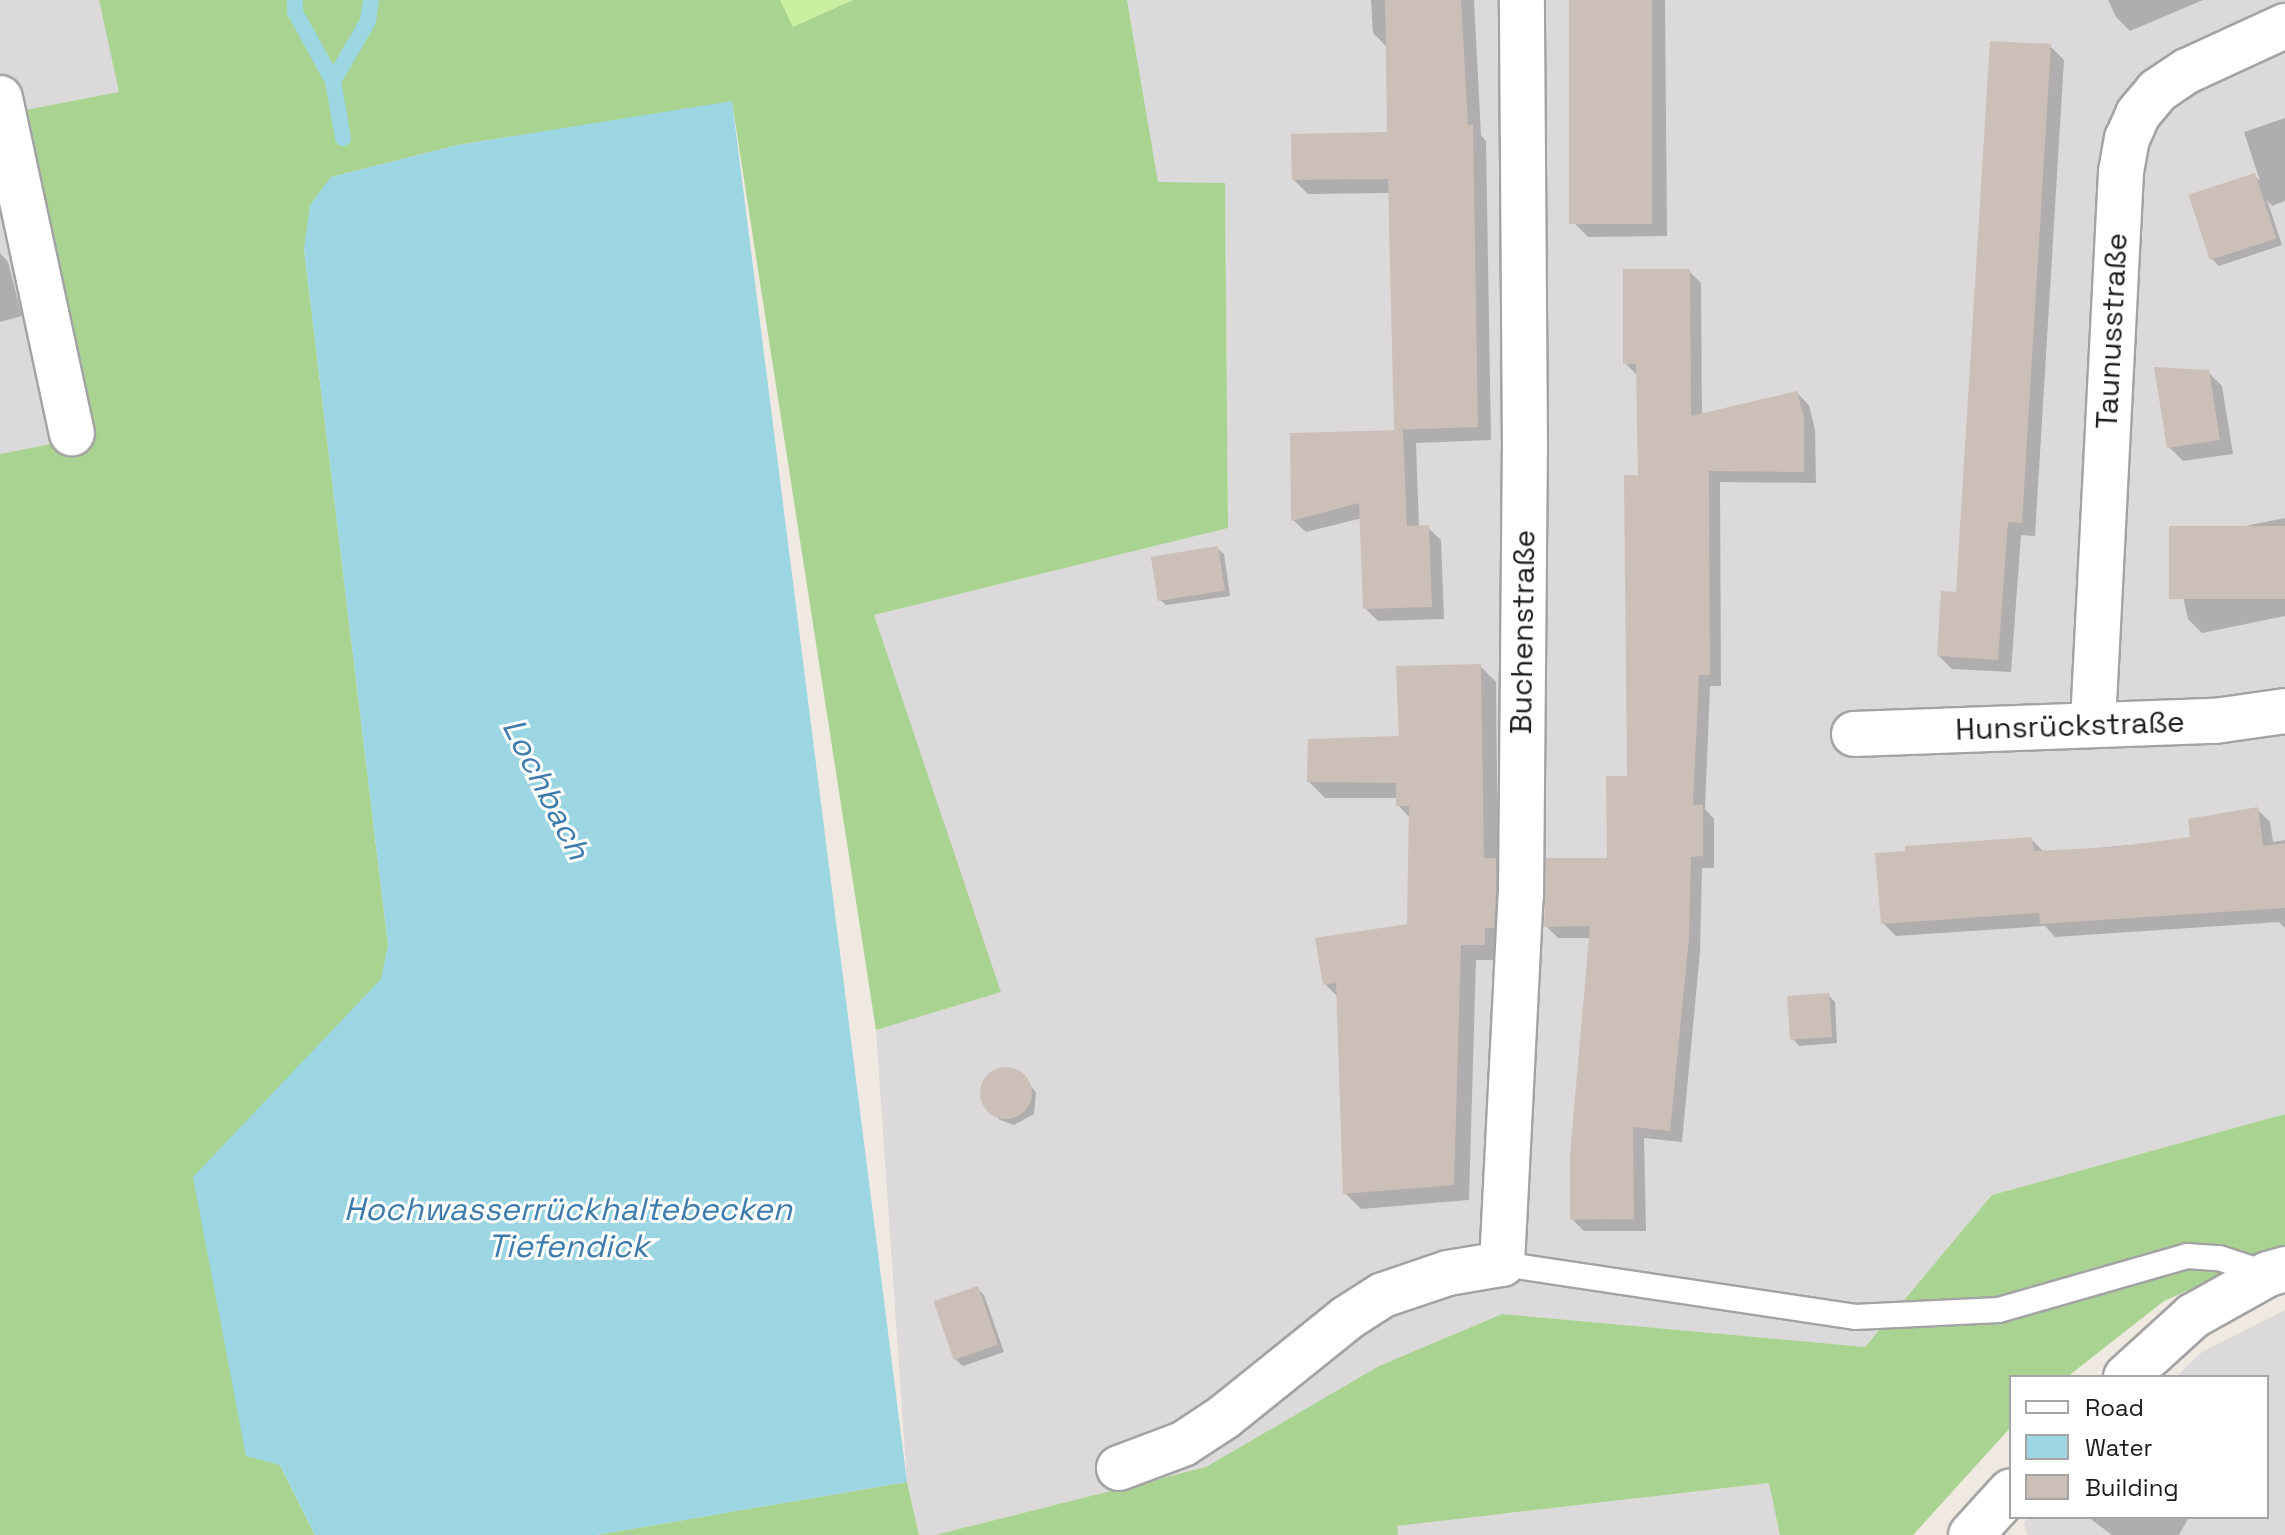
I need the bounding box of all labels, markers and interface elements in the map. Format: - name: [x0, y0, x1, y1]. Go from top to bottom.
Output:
- street label: Taunusstraße: [2089, 232, 2135, 430]
- street label: Buchenstraße: [1503, 529, 1543, 735]
- street label: Hunsrückstraße: [1955, 704, 2185, 748]
- water label: Lochbach: [494, 712, 598, 866]
- water label: Hochwasserrückhaltebecken Tiefendick: [344, 1191, 792, 1266]
- legend: [2009, 1375, 2269, 1519]
- text: Road: [2085, 1392, 2144, 1423]
- text: Water: [2085, 1432, 2153, 1463]
- text: Building: [2085, 1472, 2179, 1503]

